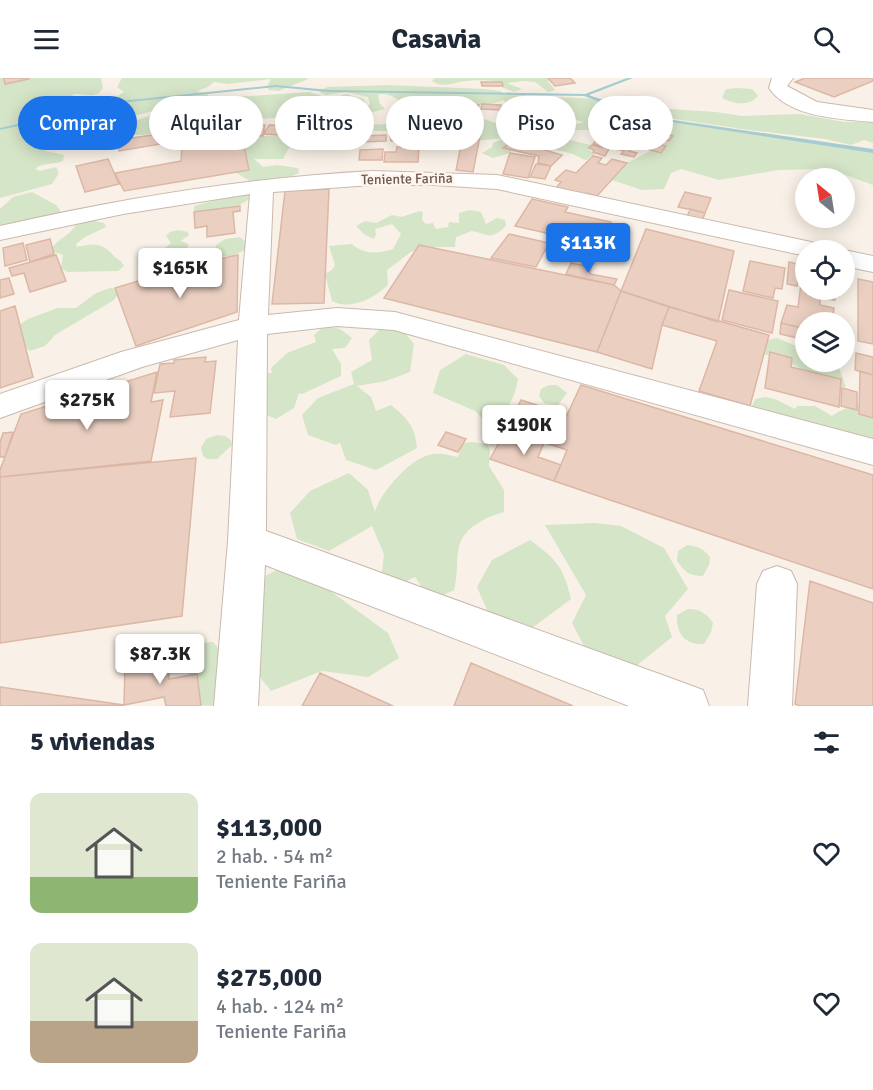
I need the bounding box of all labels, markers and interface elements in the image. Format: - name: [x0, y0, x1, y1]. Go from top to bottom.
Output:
- icon: menu: [30, 23, 63, 56]
- text: Casavia: [392, 23, 481, 56]
- icon: search: [810, 23, 843, 56]
- chip: Comprar: [18, 96, 137, 150]
- chip: Alquilar: [149, 96, 263, 150]
- chip: Filtros: [275, 96, 374, 150]
- chip: Nuevo: [386, 96, 484, 150]
- chip: Piso: [496, 96, 576, 150]
- chip: Casa: [588, 96, 673, 150]
- north arrow: [795, 168, 855, 228]
- map controls: [795, 168, 855, 372]
- street label: Teniente Fariña: [361, 170, 453, 188]
- pin: $113K: [546, 223, 630, 274]
- text: $113K: [560, 230, 616, 255]
- button: locate: [795, 240, 855, 300]
- pin: $165K: [138, 248, 222, 299]
- text: $165K: [152, 255, 208, 280]
- button: layers: [795, 312, 855, 372]
- pin: $275K: [45, 380, 129, 431]
- text: $275K: [59, 387, 115, 412]
- pin: $190K: [482, 405, 566, 456]
- text: $190K: [496, 412, 552, 437]
- pin: $87.3K: [111, 634, 209, 685]
- text: $87.3K: [129, 641, 191, 666]
- text: 5 viviendas: [30, 726, 155, 758]
- icon: filters: [810, 726, 843, 759]
- text: $113,000: [216, 812, 322, 844]
- icon: home: [78, 817, 150, 889]
- icon: heart: [810, 837, 843, 870]
- text: 2 hab. · 54 m²: [216, 844, 333, 869]
- text: Teniente Fariña: [216, 869, 347, 894]
- text: $275,000: [216, 962, 322, 994]
- icon: home: [78, 967, 150, 1039]
- icon: heart: [810, 987, 843, 1020]
- text: 4 hab. · 124 m²: [216, 994, 344, 1019]
- text: Teniente Fariña: [216, 1019, 347, 1044]

